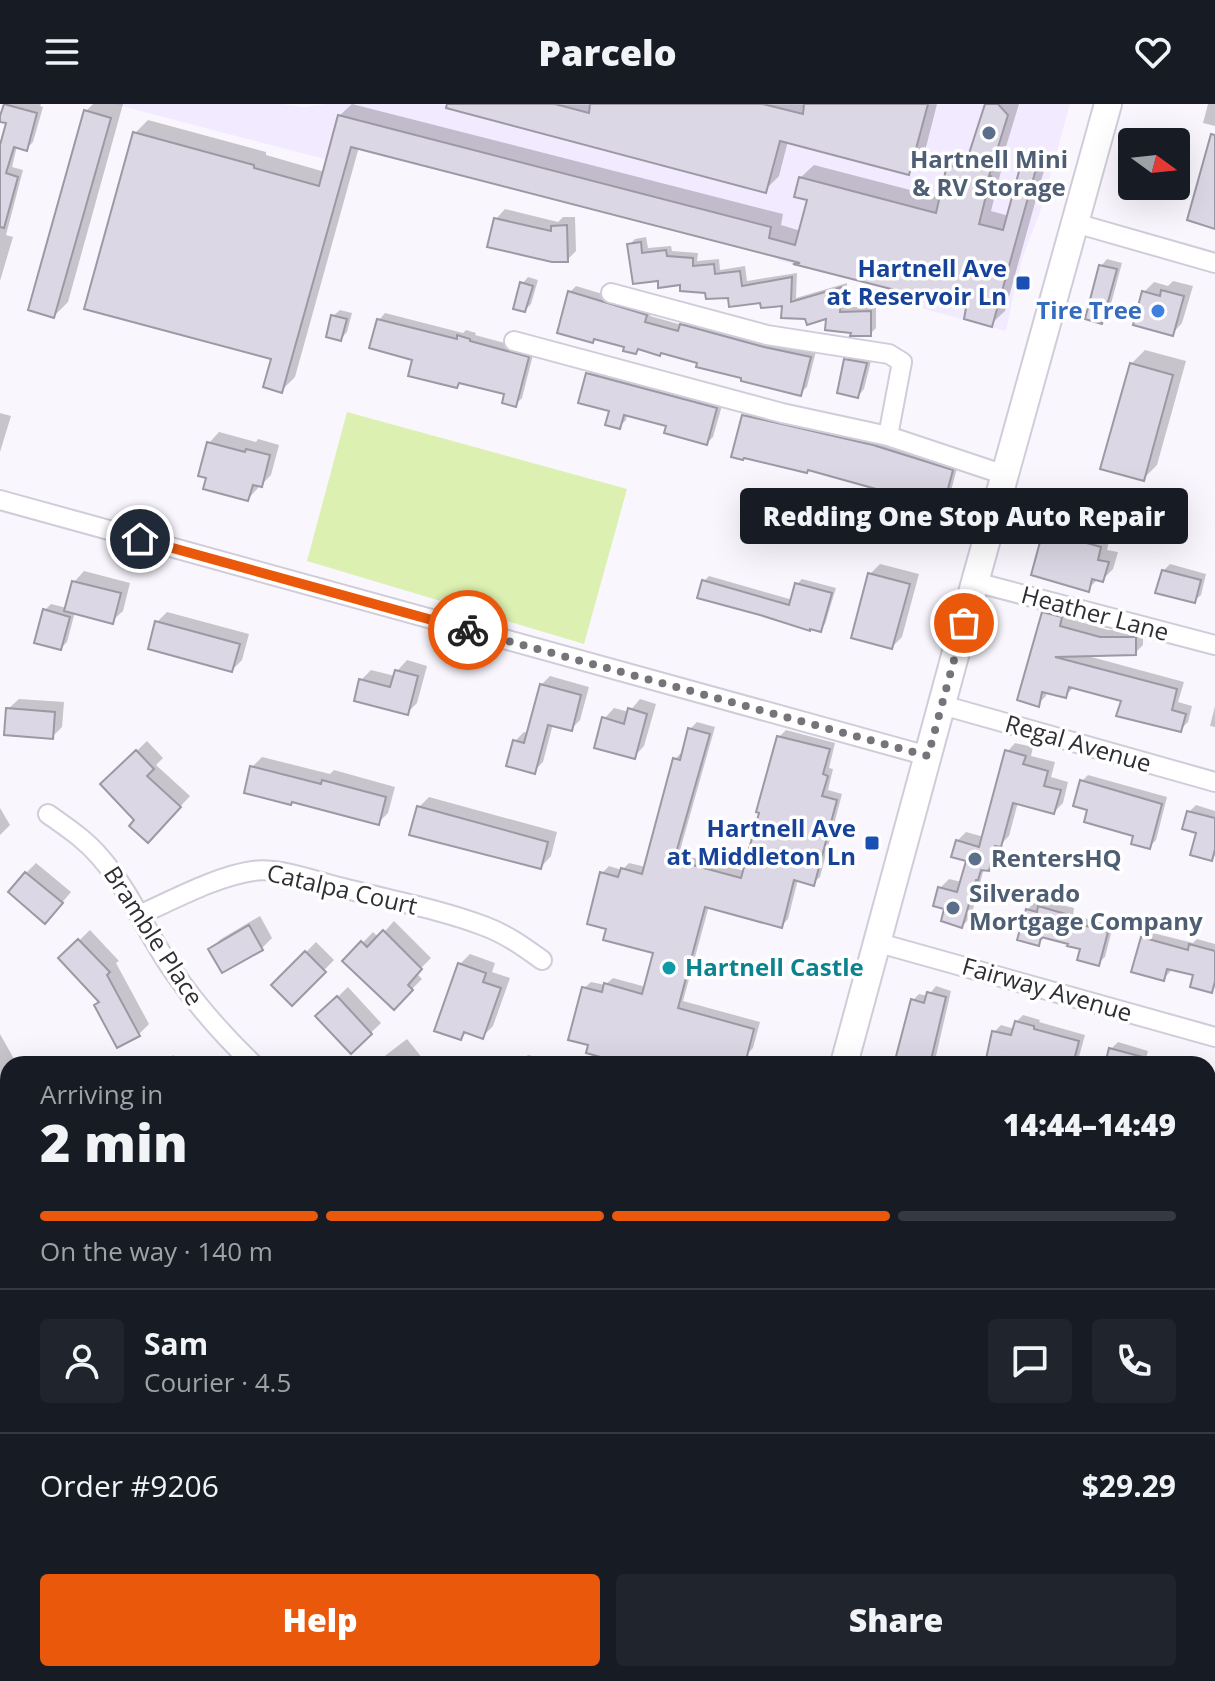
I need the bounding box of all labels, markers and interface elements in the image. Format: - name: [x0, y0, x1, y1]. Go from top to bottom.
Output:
- text: Parcelo: [538, 28, 677, 77]
- icon: menu: [40, 30, 84, 74]
- icon: heart: [1131, 30, 1175, 74]
- marker: Hartnell Mini & RV Storage: [980, 124, 998, 142]
- north arrow: [1118, 128, 1190, 200]
- map controls: [1118, 128, 1190, 200]
- place label: Hartnell Mini & RV Storage: [910, 142, 1068, 203]
- place label: Hartnell Ave at Reservoir Ln: [827, 251, 1007, 312]
- marker: Hartnell Ave at Reservoir Ln: [1014, 274, 1032, 292]
- place label: Tire Tree: [1036, 293, 1142, 326]
- marker: Tire Tree: [1149, 302, 1167, 320]
- callout: Redding One Stop Auto Repair: [740, 487, 1188, 543]
- text: Redding One Stop Auto Repair: [763, 498, 1165, 534]
- pin: [106, 505, 174, 573]
- icon: home: [118, 517, 162, 561]
- street label: Heather Lane: [1018, 577, 1173, 648]
- pin: [930, 589, 998, 657]
- courier: [428, 590, 508, 670]
- icon: bag: [942, 601, 986, 645]
- icon: bike: [446, 608, 490, 652]
- street label: Regal Avenue: [1002, 706, 1155, 779]
- place label: Hartnell Ave at Middleton Ln: [666, 811, 856, 872]
- marker: Hartnell Ave at Middleton Ln: [863, 834, 881, 852]
- place label: RentersHQ: [991, 841, 1122, 874]
- marker: RentersHQ: [966, 850, 984, 868]
- street label: Catalpa Court: [264, 855, 421, 922]
- street label: Bramble Place: [97, 859, 212, 1011]
- place label: Silverado Mortgage Company: [969, 876, 1203, 937]
- marker: Silverado Mortgage Company: [944, 899, 962, 917]
- street label: Fairway Avenue: [959, 949, 1136, 1029]
- place label: Hartnell Castle: [685, 950, 864, 983]
- marker: Hartnell Castle: [660, 959, 678, 977]
- text: Arriving in: [40, 1076, 163, 1112]
- text: 14:44–14:49: [1003, 1104, 1176, 1145]
- text: 2 min: [40, 1106, 188, 1177]
- text: On the way · 140 m: [40, 1233, 273, 1269]
- button: person: [40, 1319, 124, 1403]
- button: chat: [988, 1319, 1072, 1403]
- button: phone: [1092, 1319, 1176, 1403]
- text: Sam: [144, 1323, 208, 1364]
- text: Courier · 4.5: [144, 1364, 291, 1400]
- text: Order #9206: [40, 1465, 219, 1506]
- text: $29.29: [1082, 1465, 1176, 1506]
- button: Help: [40, 1574, 600, 1666]
- button: Share: [616, 1574, 1176, 1666]

